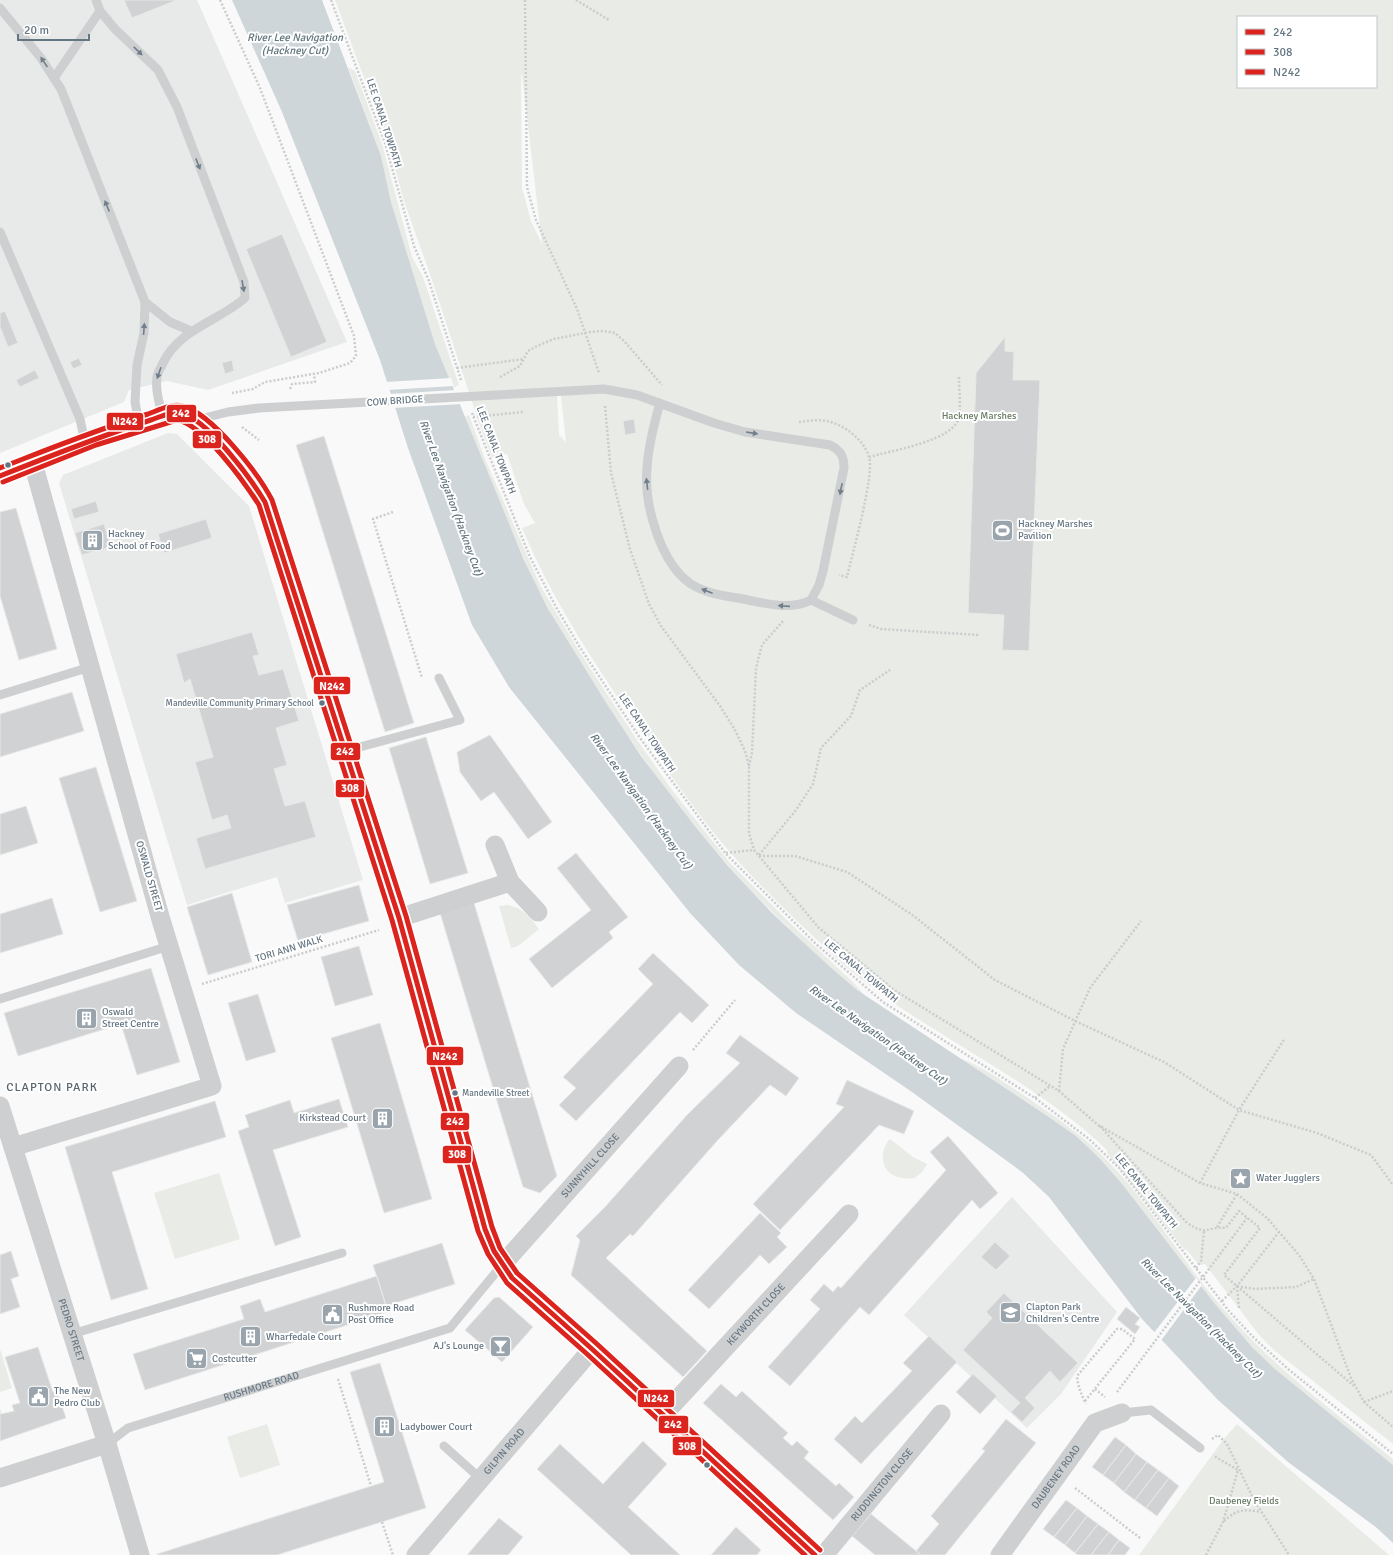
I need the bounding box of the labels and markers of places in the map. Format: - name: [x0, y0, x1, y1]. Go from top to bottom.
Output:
- unlabelled marker: [3, 460, 13, 470]
- sports icon: Hackney Marshes Pavilion: [989, 517, 1015, 543]
- place label: Hackney Marshes Pavilion: [1018, 518, 1093, 542]
- building icon: Hackney School of Food: [80, 527, 106, 553]
- place label: Hackney School of Food: [108, 528, 171, 552]
- place label: Mandeville Community Primary School: [166, 698, 314, 709]
- marker: Mandeville Community Primary School: [317, 698, 327, 708]
- building icon: Oswald Street Centre: [73, 1005, 99, 1031]
- place label: Oswald Street Centre: [102, 1006, 159, 1030]
- marker: Mandeville Street: [450, 1088, 460, 1098]
- place label: Mandeville Street: [462, 1088, 529, 1099]
- building icon: Kirkstead Court: [369, 1105, 395, 1131]
- place label: Kirkstead Court: [299, 1112, 366, 1124]
- place icon: Water Jugglers: [1227, 1165, 1253, 1191]
- place label: Water Jugglers: [1256, 1172, 1320, 1184]
- school or university icon: Clapton Park Children's Centre: [997, 1300, 1023, 1326]
- public building icon: Rushmore Road Post Office: [320, 1301, 346, 1327]
- place label: Clapton Park Children's Centre: [1026, 1301, 1099, 1325]
- place label: Rushmore Road Post Office: [348, 1302, 414, 1326]
- building icon: Wharfedale Court: [237, 1324, 263, 1350]
- place label: Wharfedale Court: [266, 1331, 342, 1343]
- bar icon: AJ's Lounge: [487, 1333, 513, 1359]
- place label: AJ's Lounge: [433, 1340, 484, 1352]
- supermarket icon: Costcutter: [184, 1346, 210, 1372]
- place label: Costcutter: [212, 1353, 257, 1365]
- public building icon: The New Pedro Club: [25, 1384, 51, 1410]
- place label: The New Pedro Club: [54, 1385, 100, 1409]
- building icon: Ladybower Court: [371, 1414, 397, 1440]
- place label: Ladybower Court: [400, 1421, 473, 1433]
- unlabelled marker: [702, 1460, 712, 1470]

